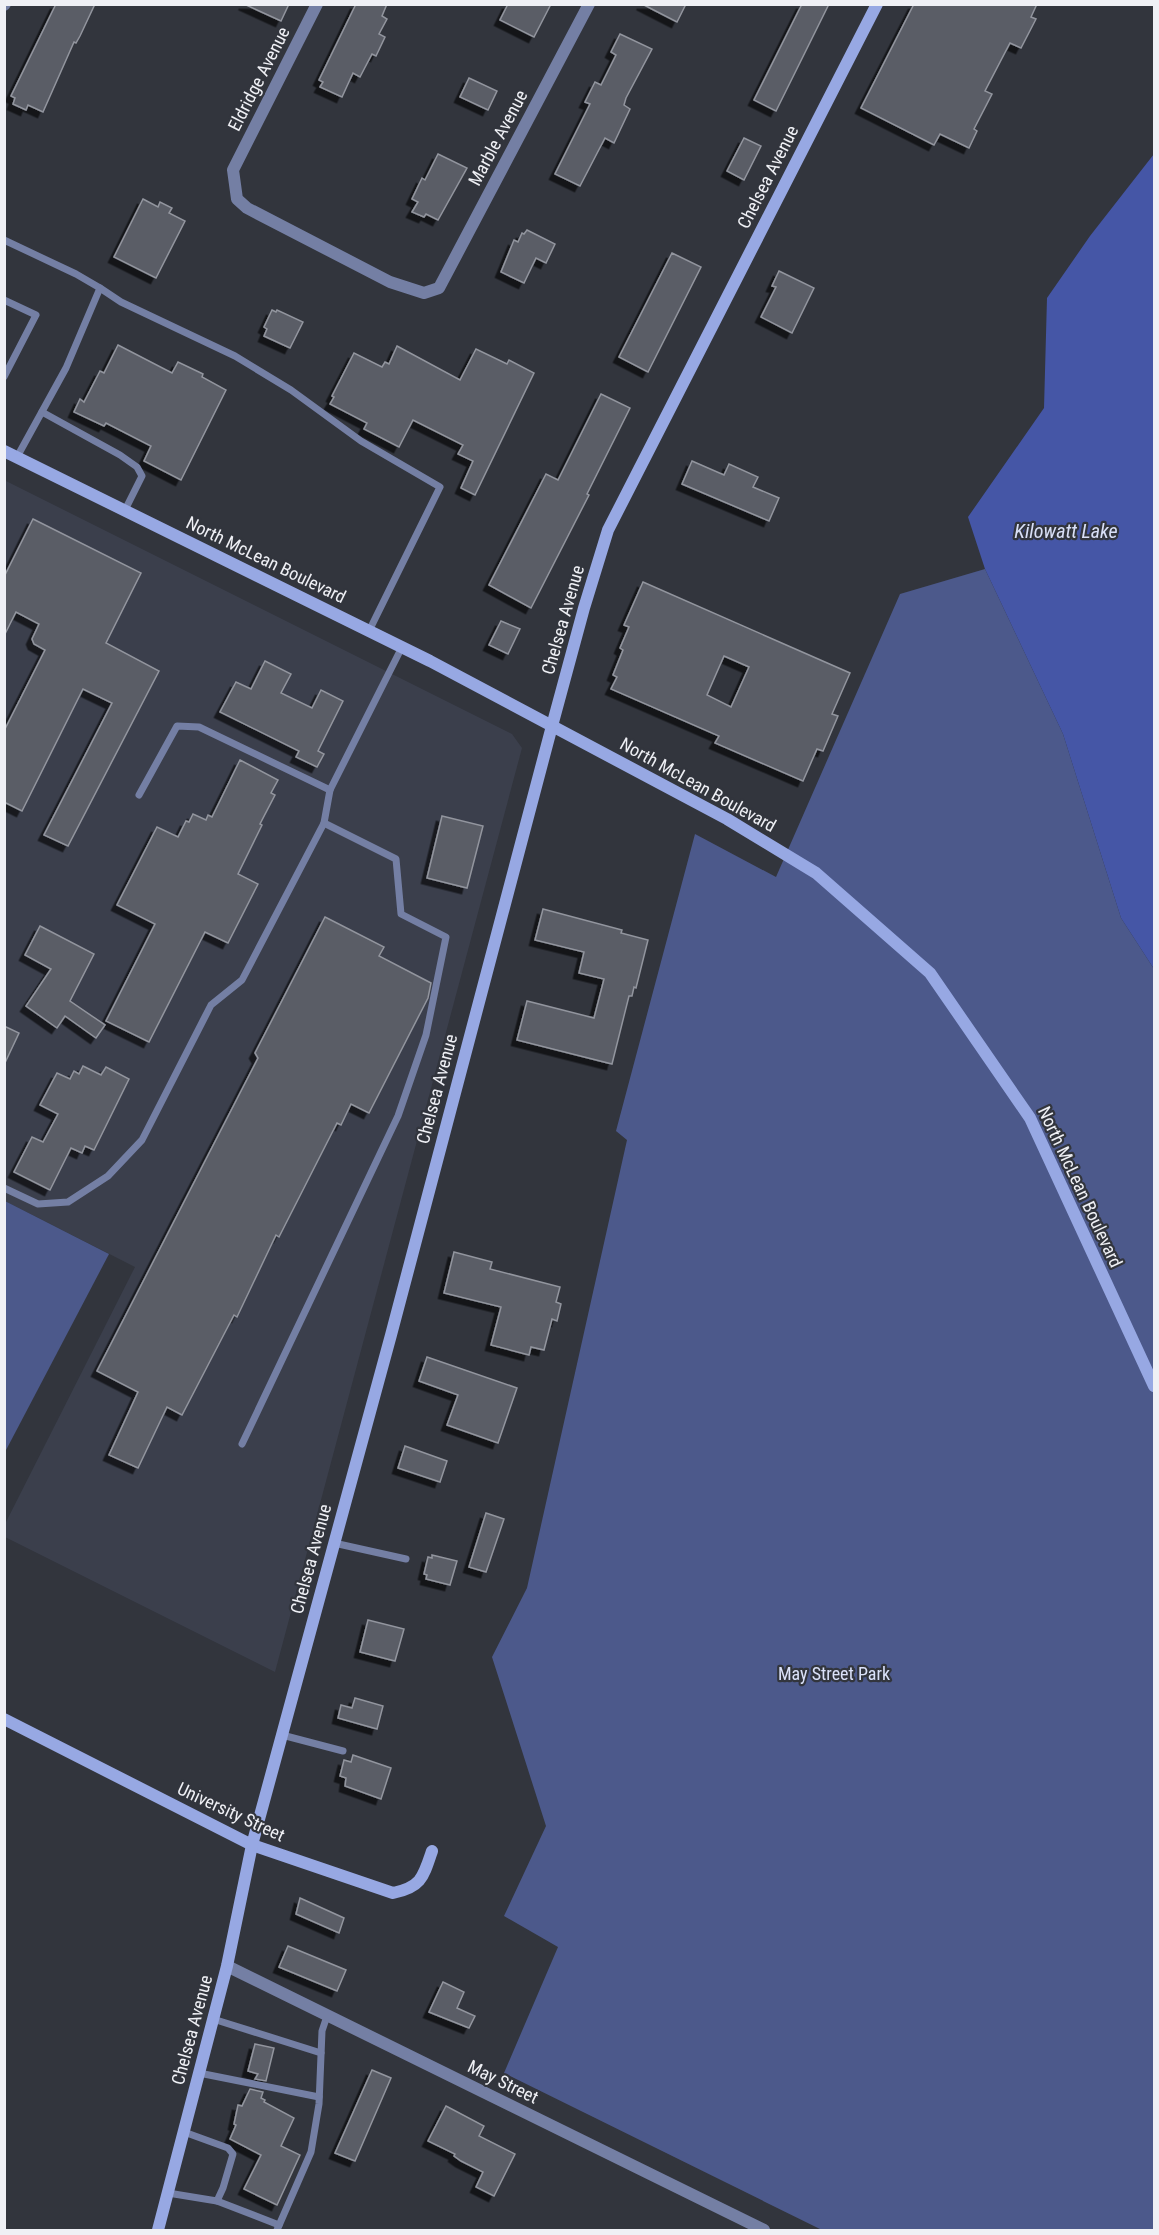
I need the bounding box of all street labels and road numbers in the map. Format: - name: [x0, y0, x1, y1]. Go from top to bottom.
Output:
- street label: Eldridge Avenue: [223, 23, 294, 134]
- street label: Marble Avenue: [464, 86, 532, 189]
- street label: Chelsea Avenue: [733, 122, 802, 232]
- street label: North McLean Boulevard: [183, 512, 350, 607]
- street label: Chelsea Avenue: [537, 563, 588, 677]
- street label: North McLean Boulevard: [617, 733, 780, 836]
- street label: Chelsea Avenue: [412, 1032, 461, 1146]
- street label: North McLean Boulevard: [1034, 1103, 1127, 1271]
- street label: Chelsea Avenue: [286, 1502, 335, 1616]
- street label: University Street: [174, 1778, 288, 1846]
- street label: Chelsea Avenue: [167, 1973, 216, 2087]
- street label: May Street: [465, 2055, 542, 2108]

